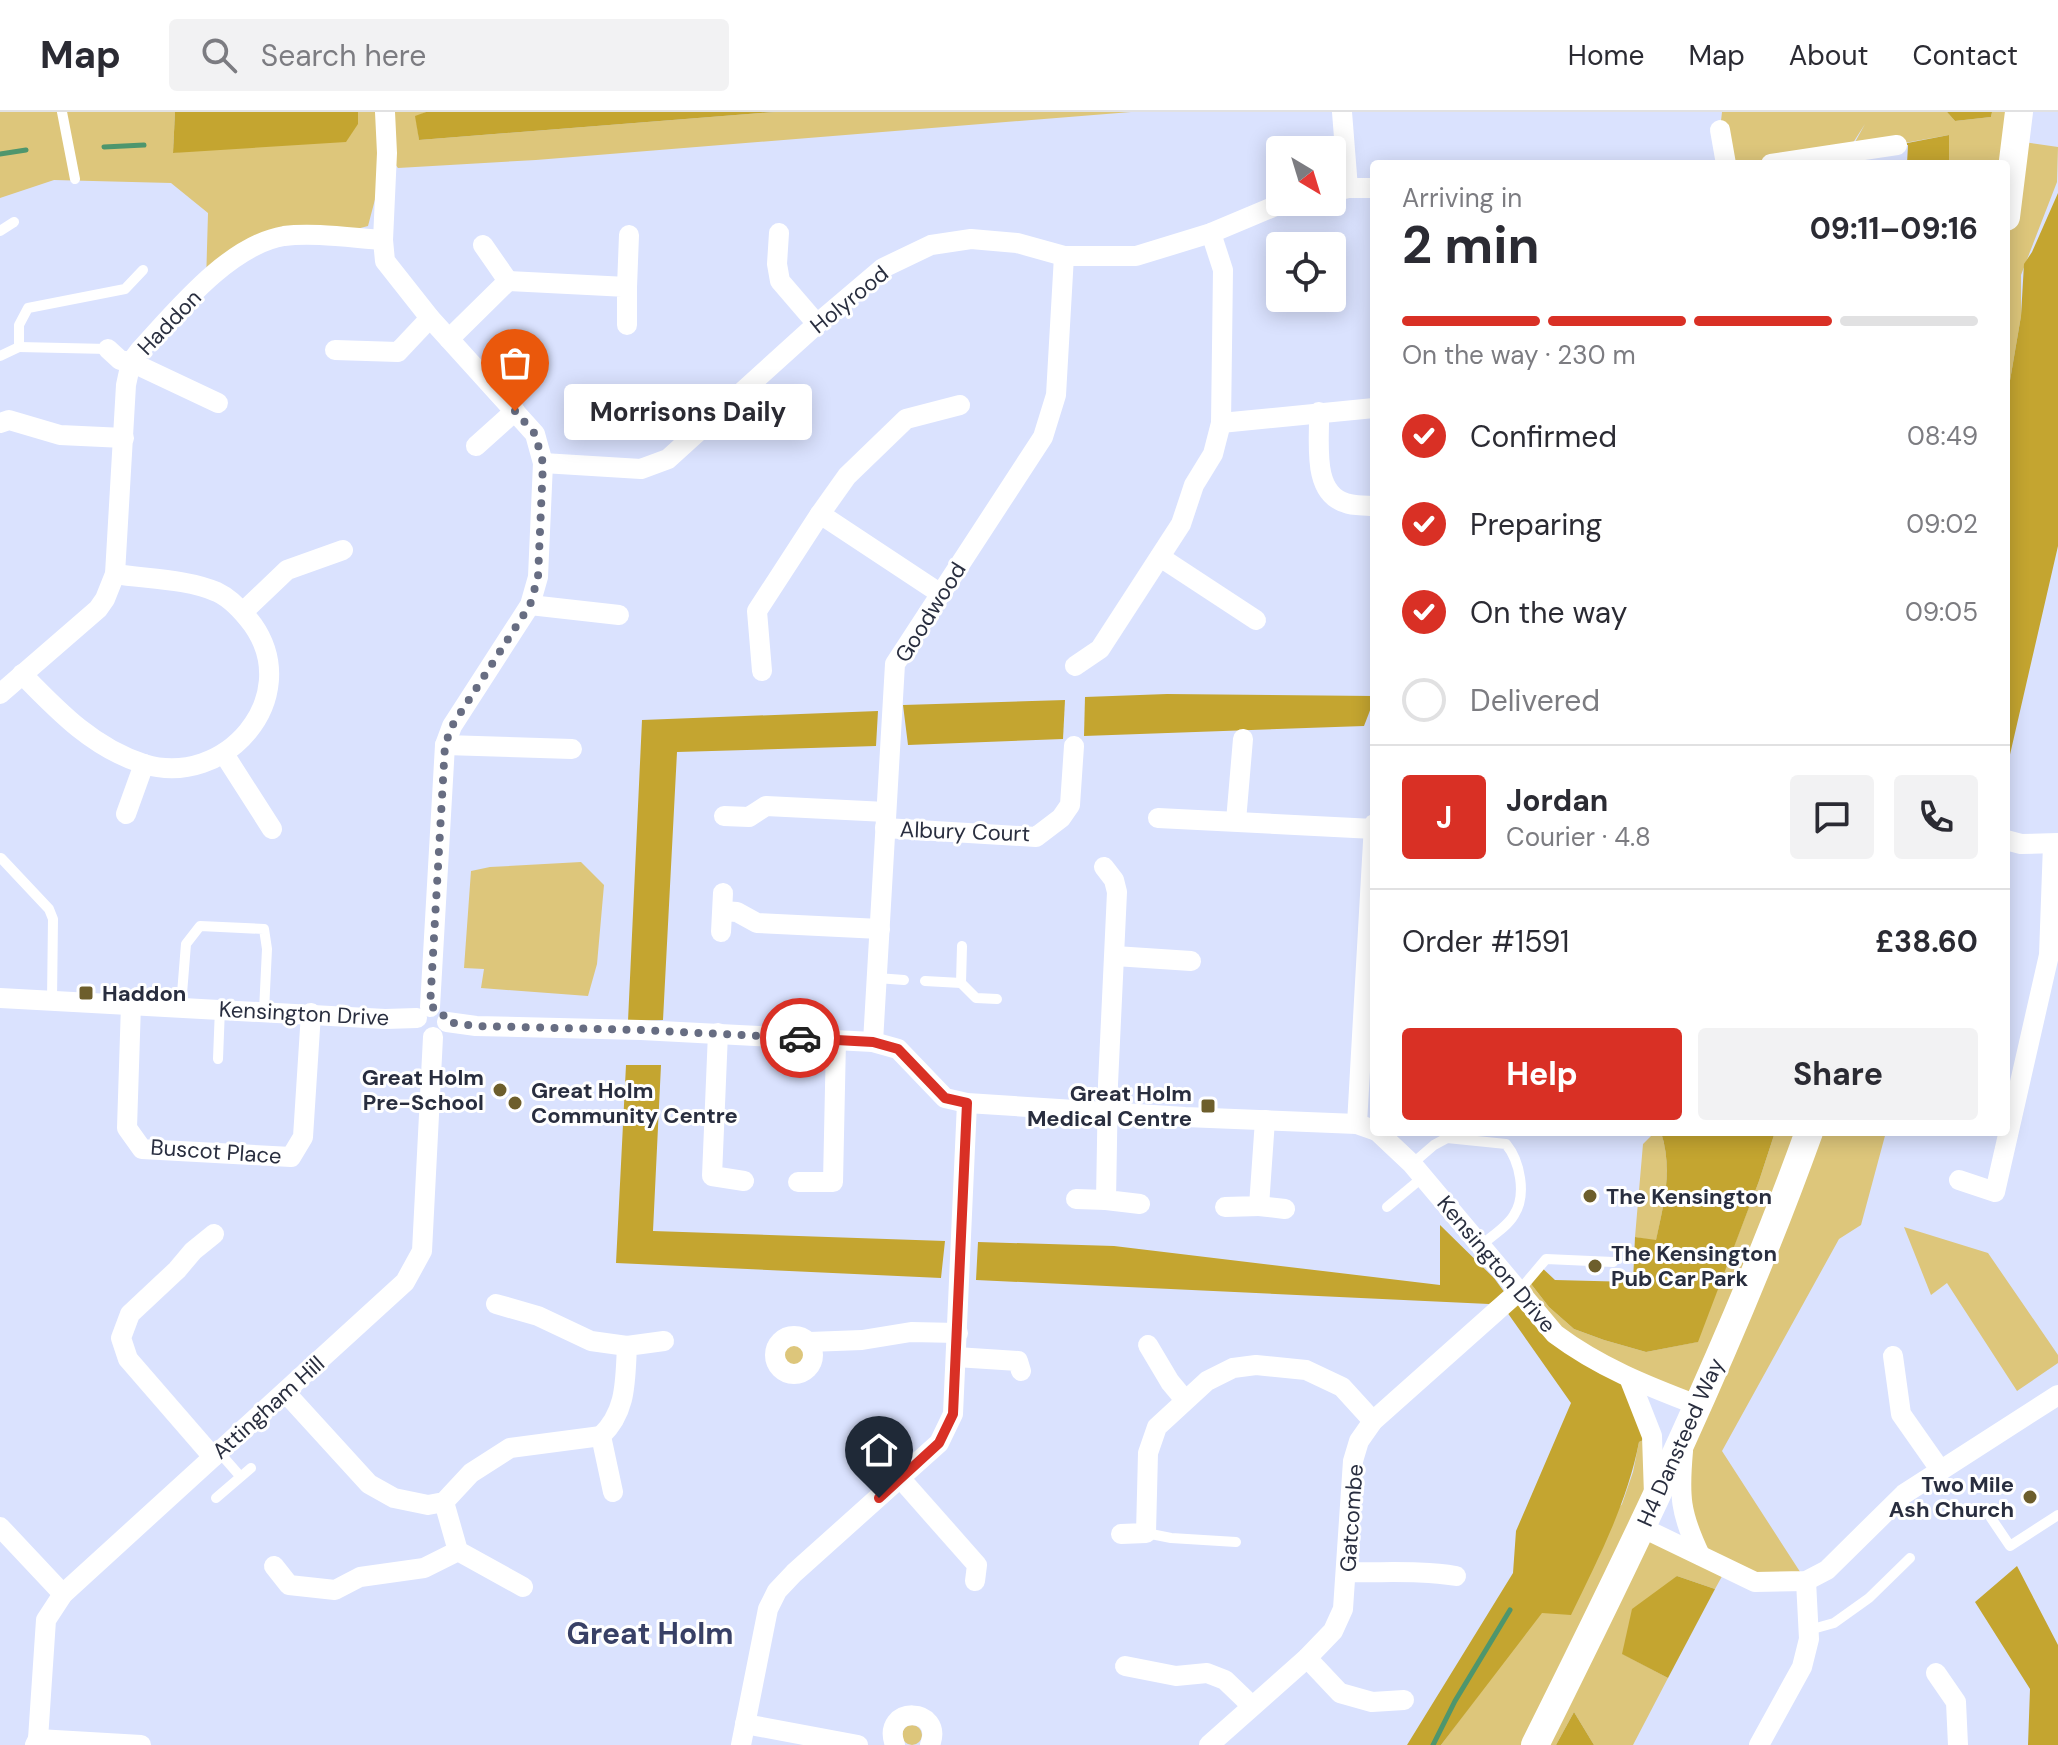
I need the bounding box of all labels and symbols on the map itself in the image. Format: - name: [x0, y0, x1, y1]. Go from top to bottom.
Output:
- north arrow: [1266, 136, 1346, 216]
- street label: Holyrood: [804, 259, 894, 340]
- street label: Haddon: [131, 283, 208, 361]
- pin: [481, 329, 549, 411]
- callout: Morrisons Daily: [563, 383, 811, 439]
- street label: Goodwood: [888, 557, 973, 668]
- street label: Albury Court: [899, 815, 1031, 848]
- place label: Haddon: [102, 979, 186, 1008]
- marker: Haddon: [77, 984, 95, 1002]
- street label: Kensington Drive: [218, 995, 390, 1032]
- courier: [760, 998, 840, 1078]
- place label: Great Holm Pre-School: [362, 1063, 484, 1117]
- place label: Great Holm Community Centre: [531, 1076, 738, 1130]
- place label: Great Holm Medical Centre: [1027, 1079, 1192, 1133]
- marker: Great Holm Pre-School: [491, 1081, 509, 1099]
- marker: Great Holm Community Centre: [506, 1094, 524, 1112]
- marker: Great Holm Medical Centre: [1199, 1097, 1217, 1115]
- street label: Buscot Place: [149, 1132, 282, 1171]
- place label: The Kensington: [1606, 1182, 1772, 1211]
- marker: The Kensington: [1581, 1187, 1599, 1205]
- street label: Kensington Drive: [1431, 1190, 1562, 1339]
- place label: The Kensington Pub Car Park: [1611, 1239, 1777, 1293]
- marker: The Kensington Pub Car Park: [1586, 1257, 1604, 1275]
- street label: Attingham Hill: [206, 1349, 331, 1465]
- street label: H4 Dansteed Way: [1630, 1353, 1731, 1531]
- pin: [845, 1416, 913, 1498]
- street label: Gatcombe: [1333, 1463, 1370, 1573]
- place label: Two Mile Ash Church: [1889, 1470, 2014, 1524]
- marker: Two Mile Ash Church: [2021, 1488, 2039, 1506]
- district label: Great Holm: [567, 1614, 733, 1653]

